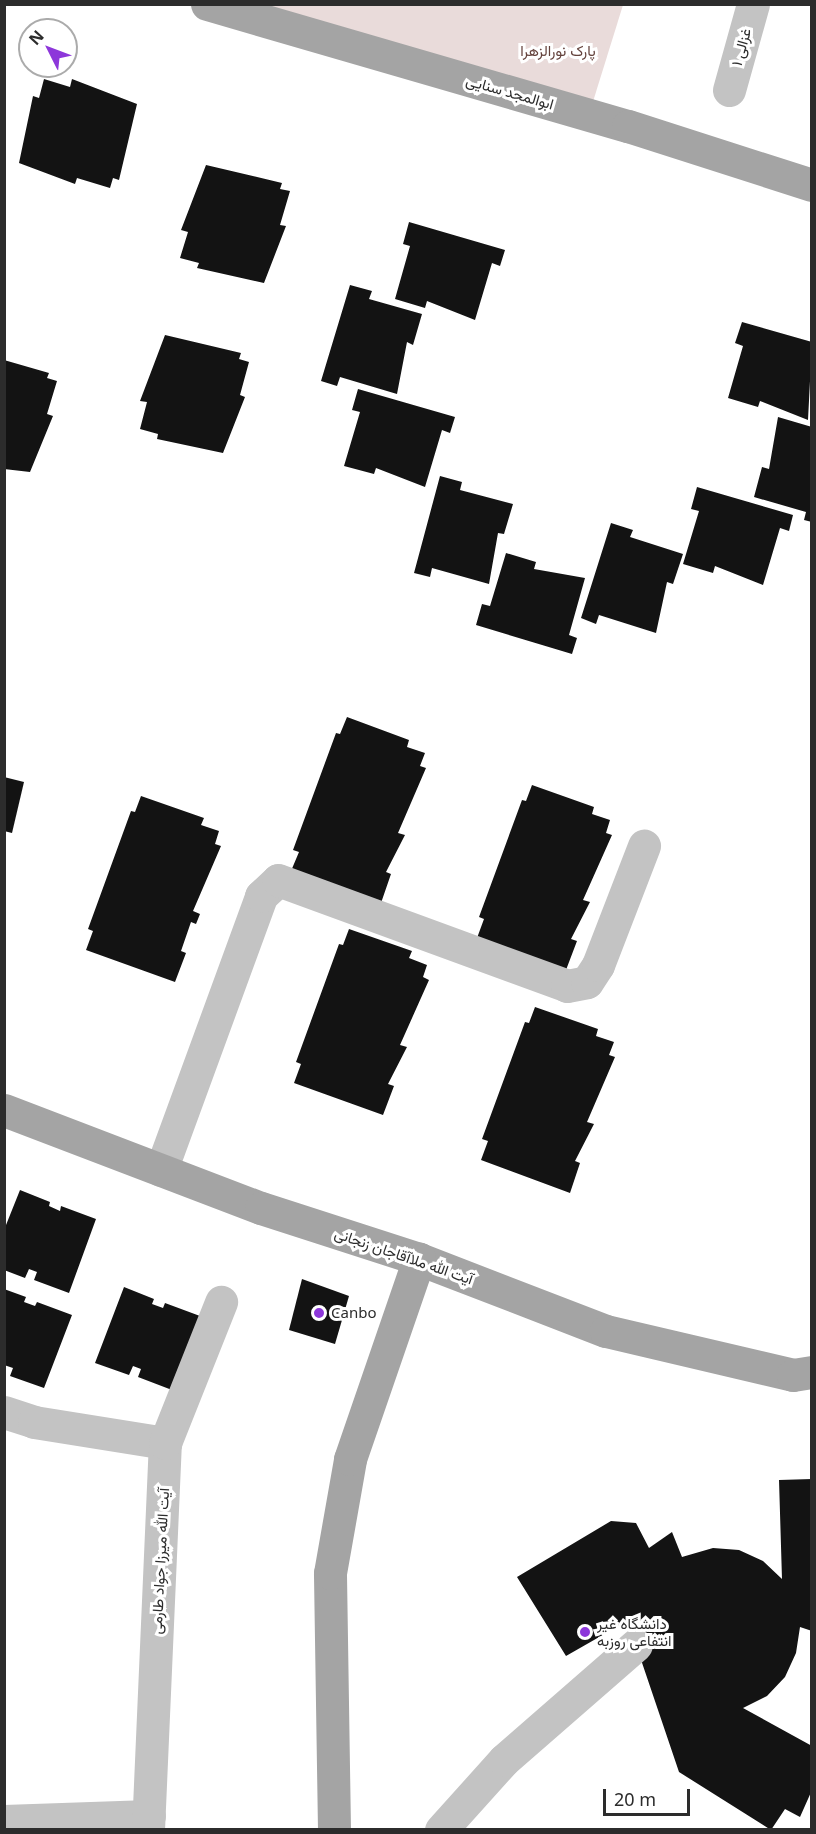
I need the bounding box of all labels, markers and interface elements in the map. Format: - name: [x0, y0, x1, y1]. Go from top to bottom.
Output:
- north arrow: [18, 18, 78, 78]
- text: N: [24, 25, 49, 49]
- street label: غزالی ۱: [727, 26, 755, 68]
- park label: پارک نورالزهرا: [520, 42, 596, 60]
- street label: ابوالمجد سنایی: [464, 71, 556, 113]
- street label: آیت الله ملاآقاجان زنجانی: [332, 1224, 476, 1288]
- place label: Canbo: [331, 1304, 376, 1322]
- marker: Canbo: [312, 1306, 326, 1320]
- street label: آیت الله میرزا جواد طارمی: [147, 1487, 173, 1635]
- place label: دانشگاه غیر انتفاعی روزبه: [597, 1614, 672, 1649]
- marker: دانشگاه غیر انتفاعی روزبه: [578, 1625, 592, 1639]
- scale bar: [606, 1777, 693, 1815]
- text: 20 m: [614, 1787, 656, 1811]

